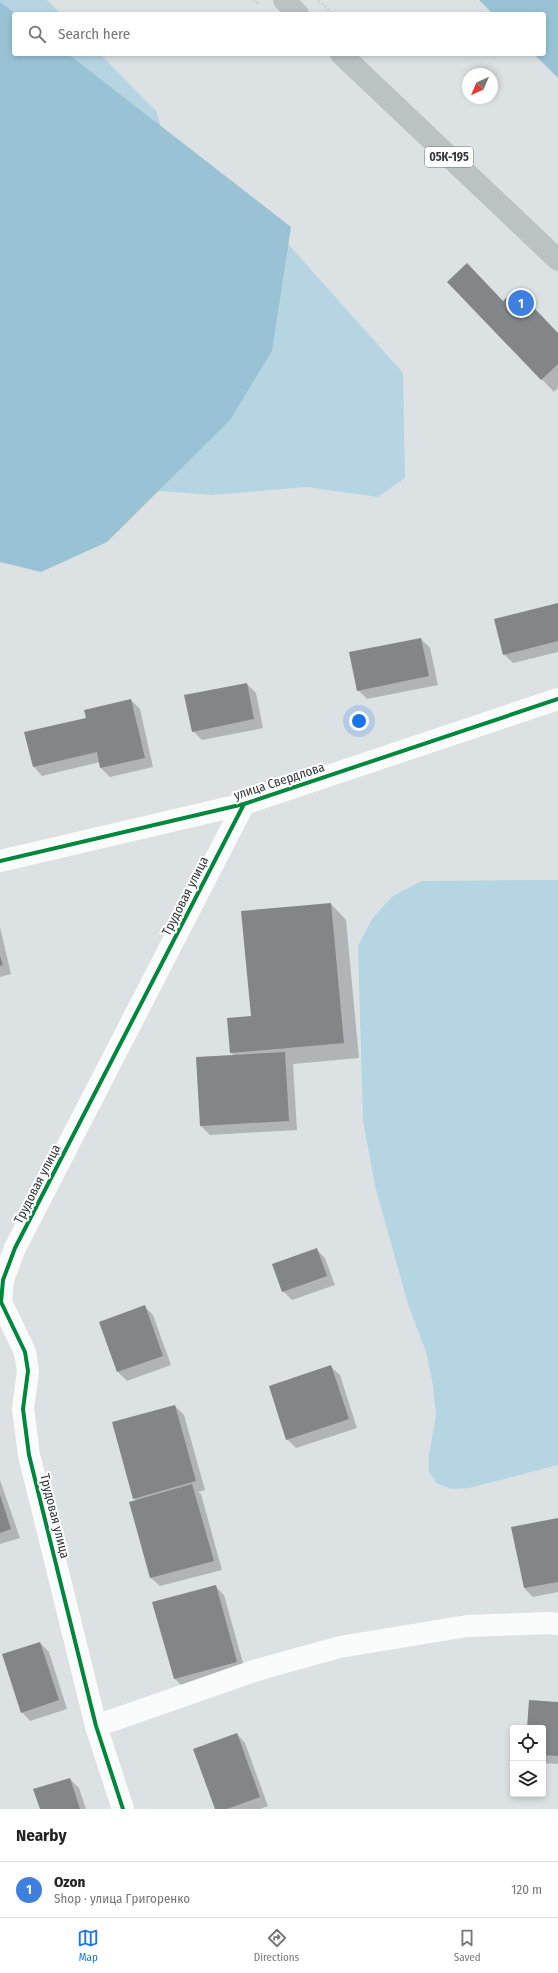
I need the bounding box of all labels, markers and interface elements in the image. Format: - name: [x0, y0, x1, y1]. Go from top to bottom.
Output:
- search box: [12, 12, 546, 56]
- icon: search: [26, 23, 48, 45]
- text: Search here: [58, 25, 130, 43]
- north arrow: [462, 68, 498, 104]
- road number: 05К-195: [425, 147, 473, 167]
- pin: 1: [508, 288, 534, 318]
- your location: [349, 711, 369, 731]
- street label: улица Свердлова: [232, 759, 326, 803]
- street label: Трудовая улица: [159, 854, 211, 938]
- street label: Трудовая улица: [11, 1142, 63, 1226]
- street label: Трудовая улица: [37, 1472, 73, 1560]
- map controls: [510, 1725, 546, 1797]
- button: locate: [510, 1725, 546, 1761]
- button: layers: [510, 1761, 546, 1797]
- text: Nearby: [16, 1825, 67, 1846]
- text: Ozon: [54, 1873, 85, 1891]
- text: 1: [26, 1882, 32, 1897]
- text: 120 m: [511, 1882, 542, 1897]
- text: Shop · улица Григоренко: [54, 1891, 190, 1906]
- tab: Map: [77, 1927, 99, 1964]
- tab: Directions: [254, 1927, 299, 1964]
- tab: Saved: [454, 1927, 481, 1964]

